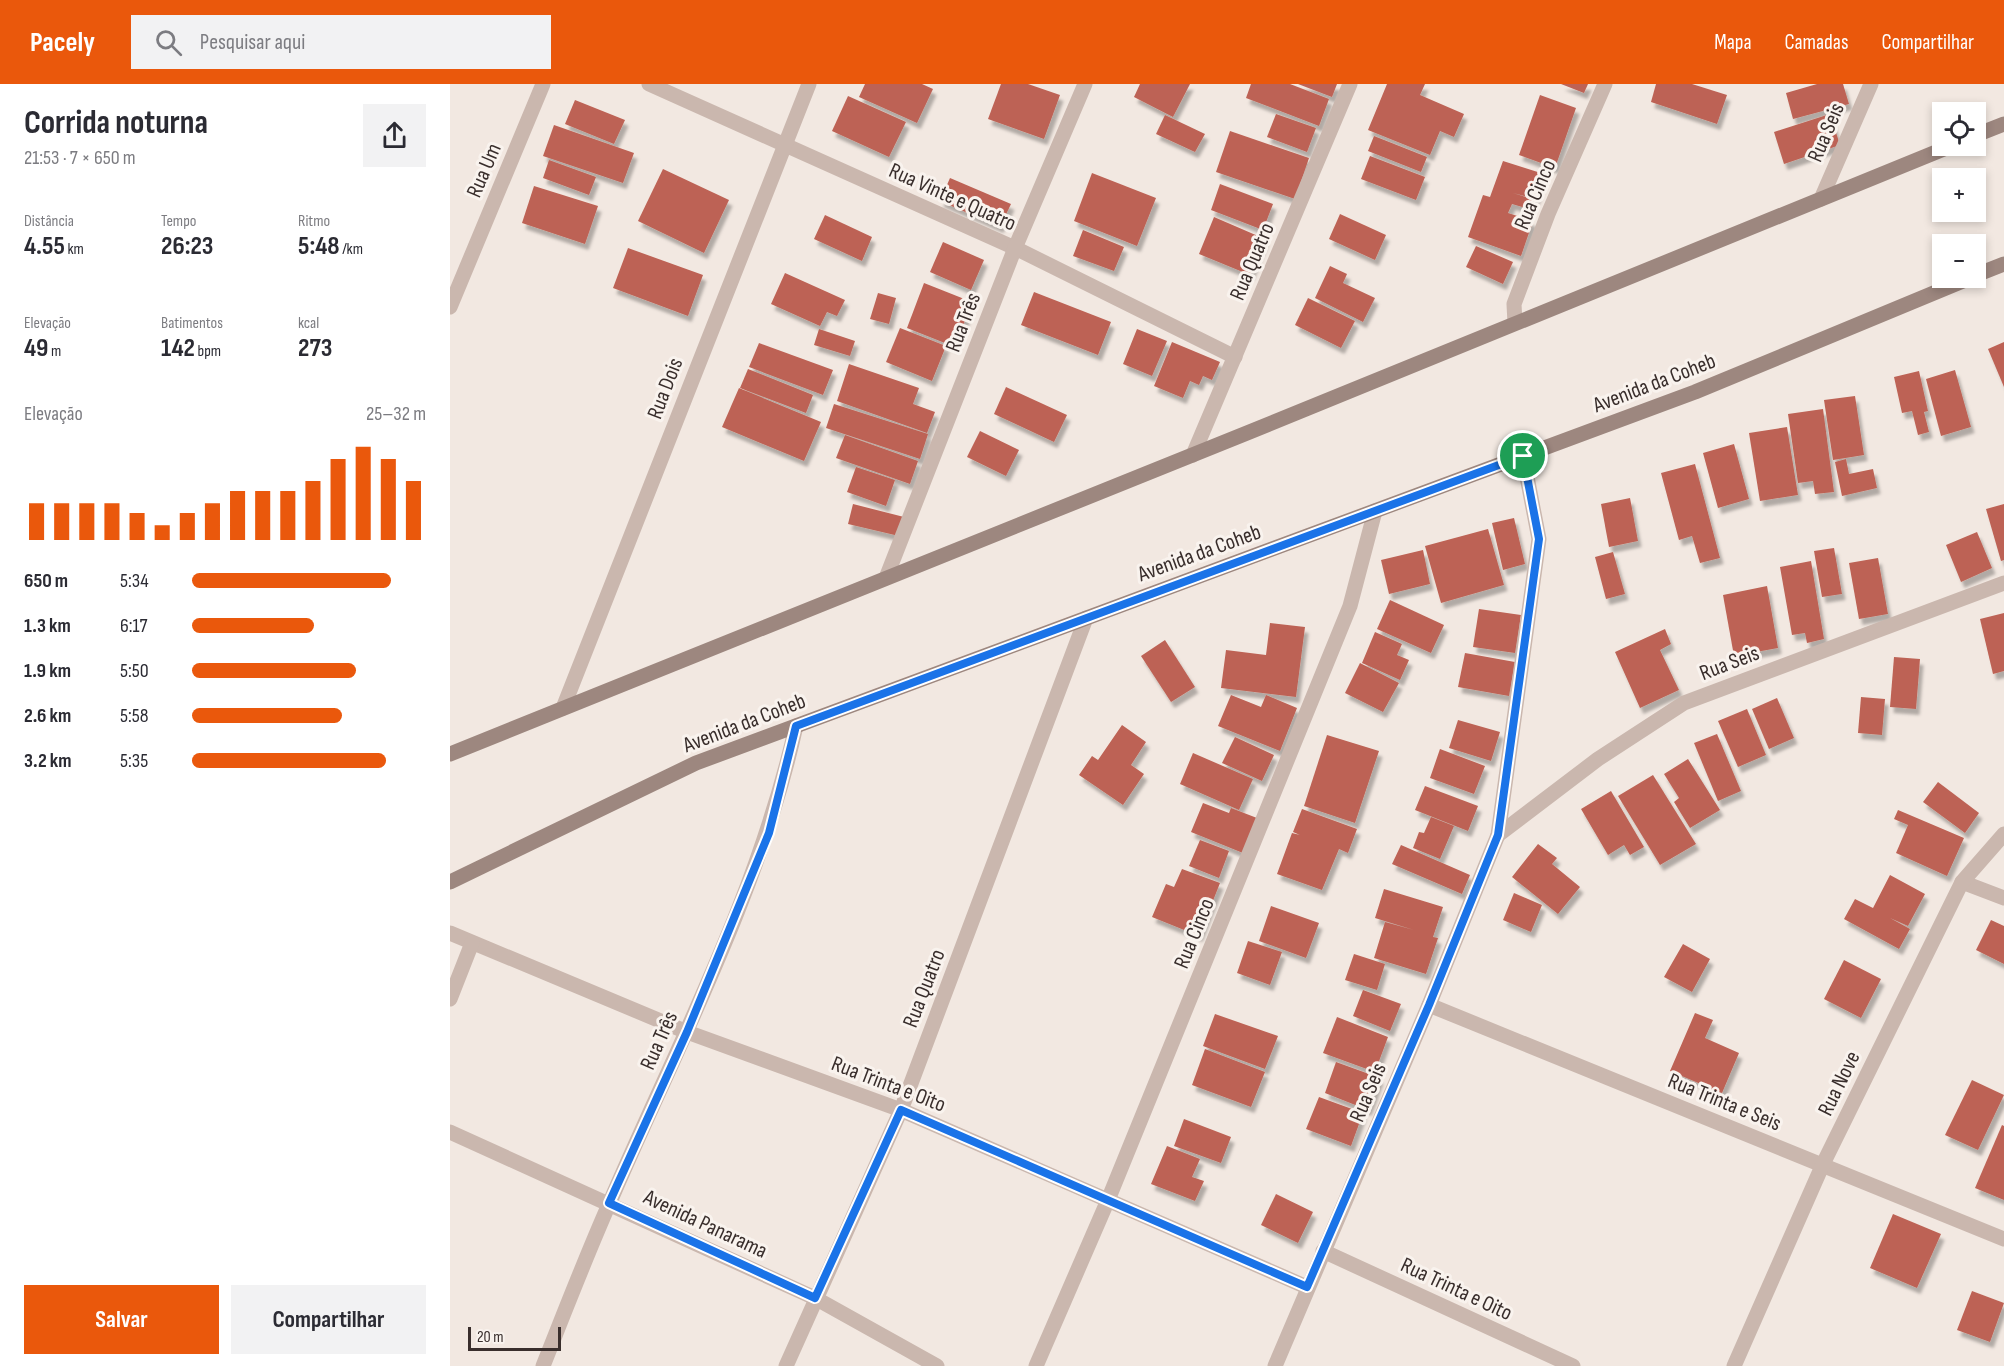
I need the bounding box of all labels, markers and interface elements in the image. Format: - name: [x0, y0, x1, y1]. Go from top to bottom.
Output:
- search box: [131, 15, 551, 69]
- text: Pacely: [30, 26, 95, 59]
- icon: search: [152, 26, 185, 59]
- text: Pesquisar aqui: [200, 29, 305, 56]
- text: Mapa: [1714, 30, 1752, 55]
- text: Camadas: [1785, 30, 1848, 55]
- text: Compartilhar: [1881, 30, 1974, 55]
- street label: Rua Seis: [1802, 99, 1851, 166]
- map controls: [1932, 102, 1986, 288]
- button: locate: [1932, 102, 1986, 156]
- text: Corrida noturna: [24, 103, 208, 143]
- button: share: [363, 104, 426, 167]
- street label: Rua Um: [461, 139, 508, 202]
- text: 21:53 · 7 × 650 m: [24, 146, 136, 170]
- street label: Rua Cinco: [1509, 156, 1562, 234]
- street label: Rua Vinte e Quatro: [885, 157, 1020, 237]
- button: +: [1932, 168, 1986, 222]
- text: Distância: [24, 212, 74, 231]
- text: Tempo: [161, 212, 196, 231]
- text: Ritmo: [298, 212, 330, 231]
- street label: Rua Quatro: [1224, 219, 1281, 304]
- text: 4.55: [24, 231, 65, 262]
- text: 26:23: [161, 231, 214, 262]
- text: 5:48: [298, 231, 340, 262]
- button: −: [1932, 234, 1986, 288]
- text: km: [65, 240, 84, 259]
- text: /km: [340, 240, 363, 259]
- street label: Rua Três: [940, 289, 987, 356]
- text: Elevação: [24, 314, 71, 333]
- text: Batimentos: [161, 314, 223, 333]
- text: kcal: [298, 314, 319, 333]
- text: 49: [24, 333, 48, 364]
- text: 142: [161, 333, 195, 364]
- text: 273: [298, 333, 332, 364]
- text: m: [48, 342, 61, 361]
- text: bpm: [195, 342, 221, 361]
- street label: Avenida da Coheb: [1588, 348, 1720, 419]
- street label: Rua Dois: [641, 354, 689, 423]
- text: Elevação: [24, 402, 83, 426]
- text: 25–32 m: [366, 402, 426, 426]
- pin: [1497, 430, 1548, 481]
- icon: arrive: [1506, 439, 1539, 472]
- street label: Avenida da Coheb: [1133, 519, 1265, 589]
- text: 650 m: [24, 569, 68, 593]
- text: 5:34: [120, 569, 149, 593]
- text: 1.3 km: [24, 614, 71, 638]
- text: 6:17: [120, 614, 148, 638]
- street label: Rua Seis: [1696, 640, 1763, 687]
- text: 1.9 km: [24, 659, 71, 683]
- text: 5:50: [120, 659, 149, 683]
- street label: Avenida da Coheb: [678, 688, 810, 759]
- text: 2.6 km: [24, 704, 71, 728]
- text: 5:58: [120, 704, 149, 728]
- text: 3.2 km: [24, 749, 72, 773]
- text: 5:35: [120, 749, 148, 773]
- street label: Rua Cinco: [1168, 894, 1221, 973]
- street label: Rua Quatro: [897, 946, 952, 1031]
- street label: Rua Três: [635, 1007, 684, 1074]
- street label: Rua Nove: [1812, 1047, 1867, 1120]
- street label: Rua Trinta e Oito: [828, 1050, 949, 1119]
- street label: Rua Seis: [1344, 1059, 1393, 1126]
- street label: Rua Trinta e Seis: [1664, 1067, 1785, 1137]
- street label: Avenida Panarama: [638, 1184, 772, 1265]
- street label: Rua Trinta e Oito: [1396, 1252, 1517, 1327]
- button: Salvar: [24, 1285, 219, 1354]
- button: Compartilhar: [231, 1285, 426, 1354]
- scale bar: [468, 1324, 561, 1352]
- text: 20 m: [477, 1328, 504, 1347]

